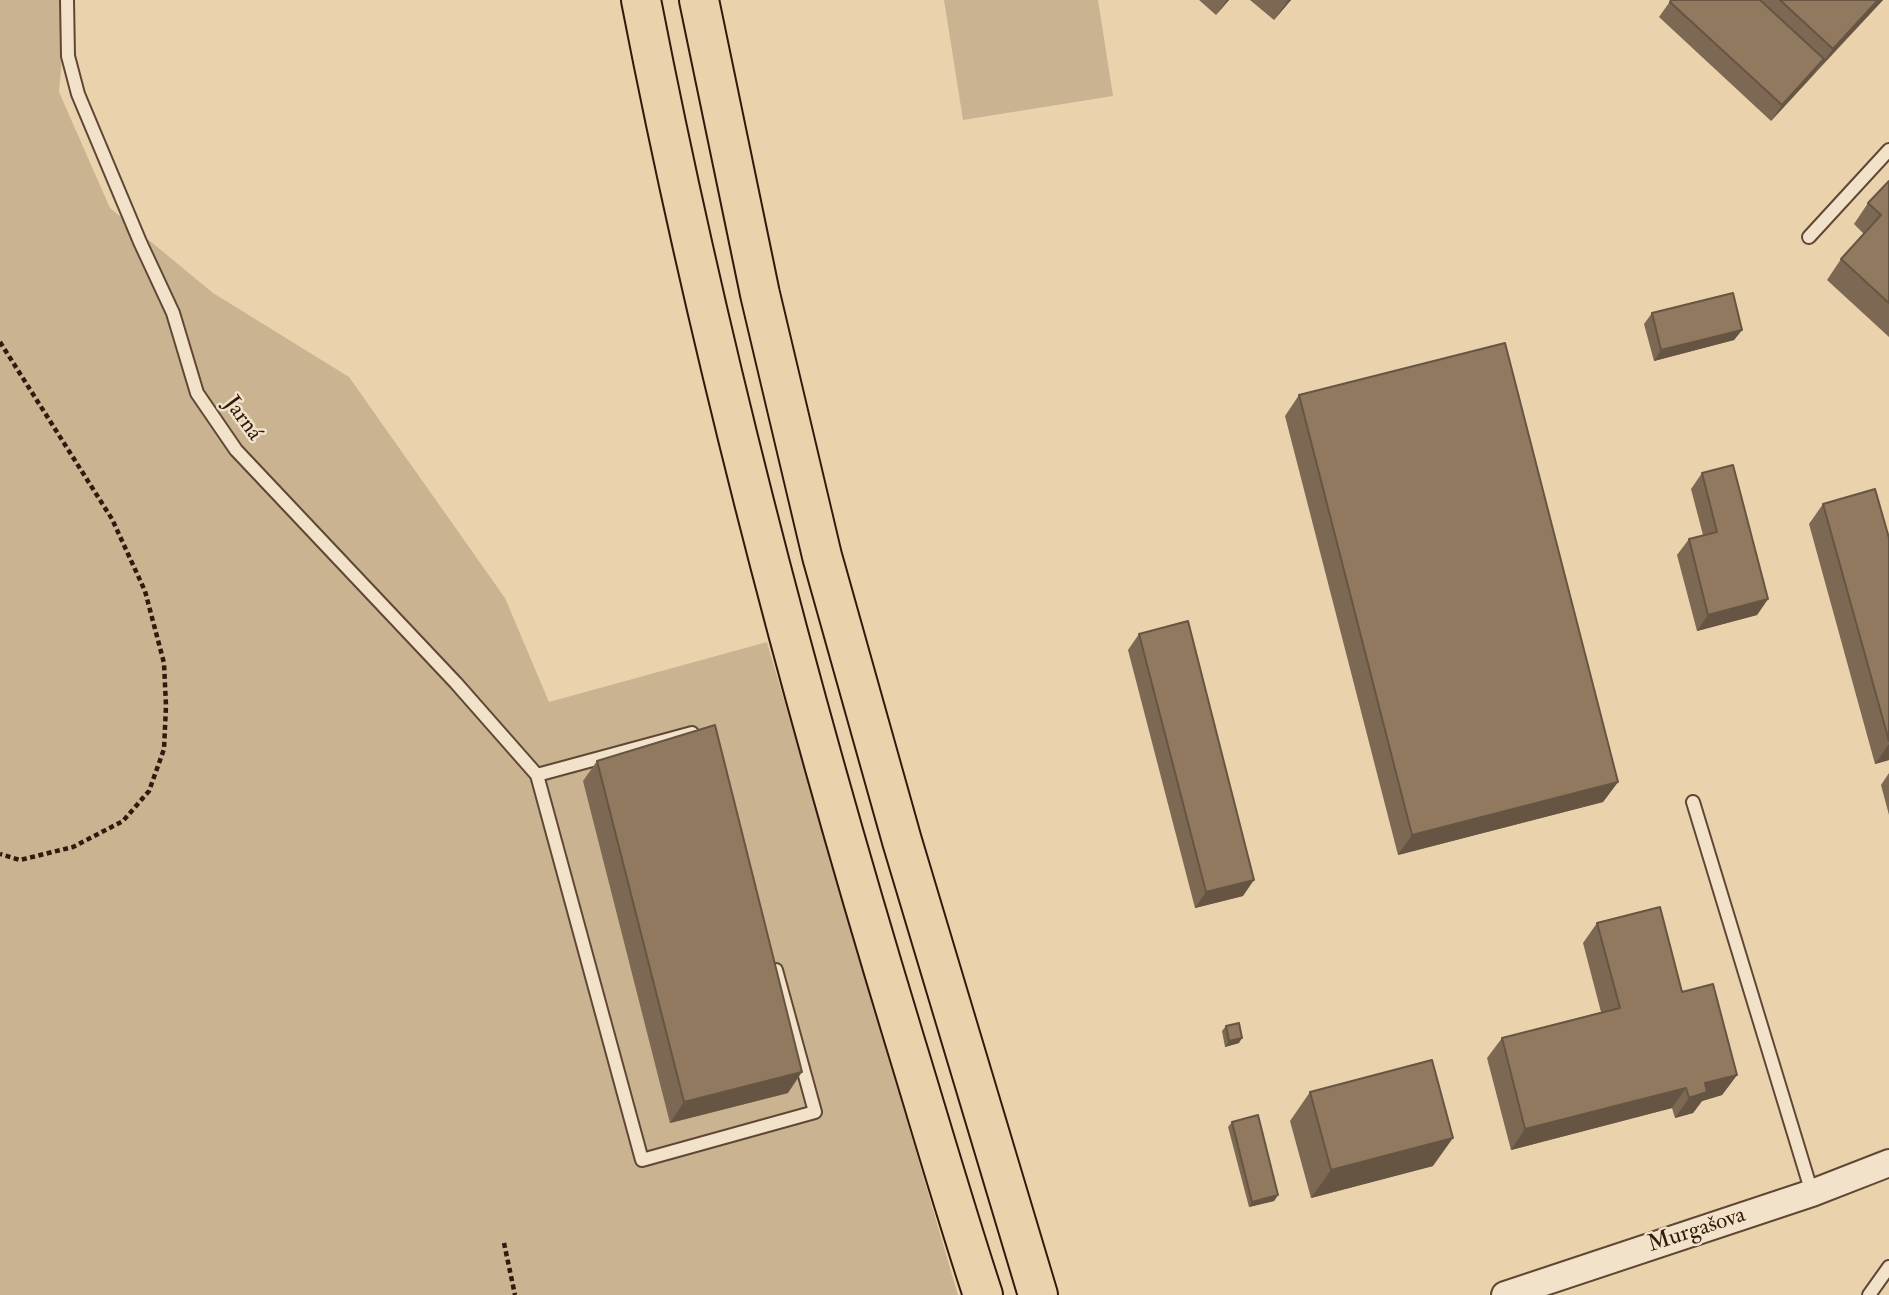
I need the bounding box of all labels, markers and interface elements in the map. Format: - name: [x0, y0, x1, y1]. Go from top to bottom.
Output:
- street label: Jarná: [217, 391, 267, 447]
- street label: Murgašova: [1645, 1202, 1749, 1260]

